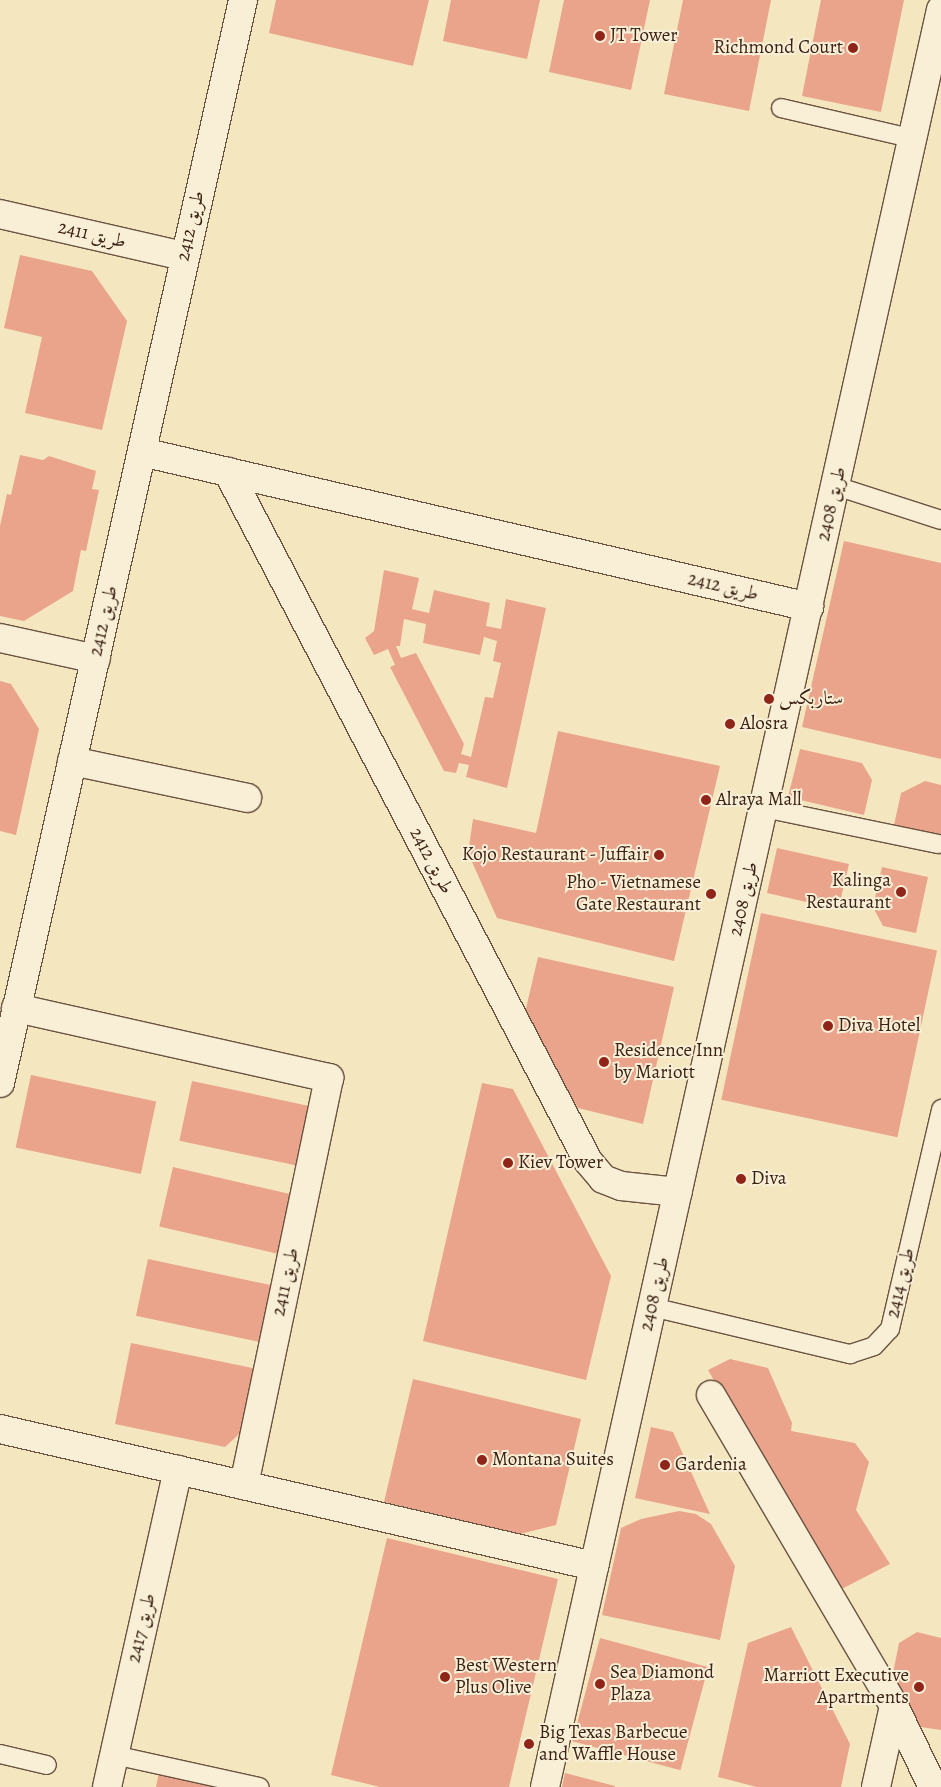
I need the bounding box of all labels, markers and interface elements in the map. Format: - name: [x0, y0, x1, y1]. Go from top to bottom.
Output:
- place label: JT Tower: [610, 25, 678, 47]
- marker: JT Tower: [594, 30, 606, 42]
- place label: Richmond Court: [714, 37, 843, 59]
- marker: Richmond Court: [847, 42, 859, 54]
- street label: طريق 2412: [172, 189, 210, 263]
- street label: طريق 2411: [56, 216, 128, 254]
- street label: طريق 2408: [812, 465, 852, 543]
- street label: طريق 2412: [686, 568, 760, 606]
- street label: طريق 2412: [85, 584, 123, 658]
- place label: ستاربكس: [779, 688, 843, 710]
- marker: ستاربكس: [763, 693, 775, 705]
- place label: Alosra: [740, 713, 788, 735]
- marker: Alosra: [724, 718, 736, 730]
- place label: Alraya Mall: [716, 789, 802, 811]
- marker: Alraya Mall: [700, 794, 712, 806]
- street label: طريق 2412: [404, 824, 458, 898]
- place label: Kojo Restaurant - Juffair: [461, 844, 649, 866]
- marker: Kojo Restaurant - Juffair: [653, 849, 665, 861]
- street label: طريق 2408: [724, 860, 764, 938]
- place label: Kalinga Restaurant: [806, 870, 891, 914]
- place label: Pho - Vietnamese Gate Restaurant: [565, 872, 701, 916]
- marker: Kalinga Restaurant: [895, 886, 907, 898]
- marker: Pho - Vietnamese Gate Restaurant: [705, 888, 717, 900]
- place label: Diva Hotel: [838, 1015, 920, 1037]
- marker: Diva Hotel: [822, 1020, 834, 1032]
- place label: Residence Inn by Mariott: [614, 1040, 723, 1084]
- marker: Residence Inn by Mariott: [598, 1056, 610, 1068]
- place label: Kiev Tower: [518, 1152, 603, 1174]
- marker: Kiev Tower: [502, 1157, 514, 1169]
- place label: Diva: [751, 1168, 787, 1190]
- marker: Diva: [735, 1173, 747, 1185]
- street label: طريق 2411: [268, 1246, 304, 1318]
- street label: طريق 2414: [882, 1246, 920, 1320]
- street label: طريق 2408: [635, 1255, 675, 1333]
- place label: Montana Suites: [492, 1449, 614, 1471]
- marker: Montana Suites: [476, 1454, 488, 1466]
- place label: Gardenia: [675, 1454, 747, 1476]
- marker: Gardenia: [659, 1459, 671, 1471]
- street label: طريق 2417: [123, 1591, 161, 1665]
- place label: Best Western Plus Olive: [455, 1655, 557, 1699]
- place label: Sea Diamond Plaza: [610, 1662, 714, 1706]
- place label: Marriott Executive Apartments: [764, 1665, 909, 1709]
- marker: Best Western Plus Olive: [439, 1671, 451, 1683]
- marker: Sea Diamond Plaza: [594, 1678, 606, 1690]
- marker: Marriott Executive Apartments: [913, 1681, 925, 1693]
- place label: Big Texas Barbecue and Waffle House: [539, 1722, 688, 1766]
- marker: Big Texas Barbecue and Waffle House: [523, 1738, 535, 1750]

